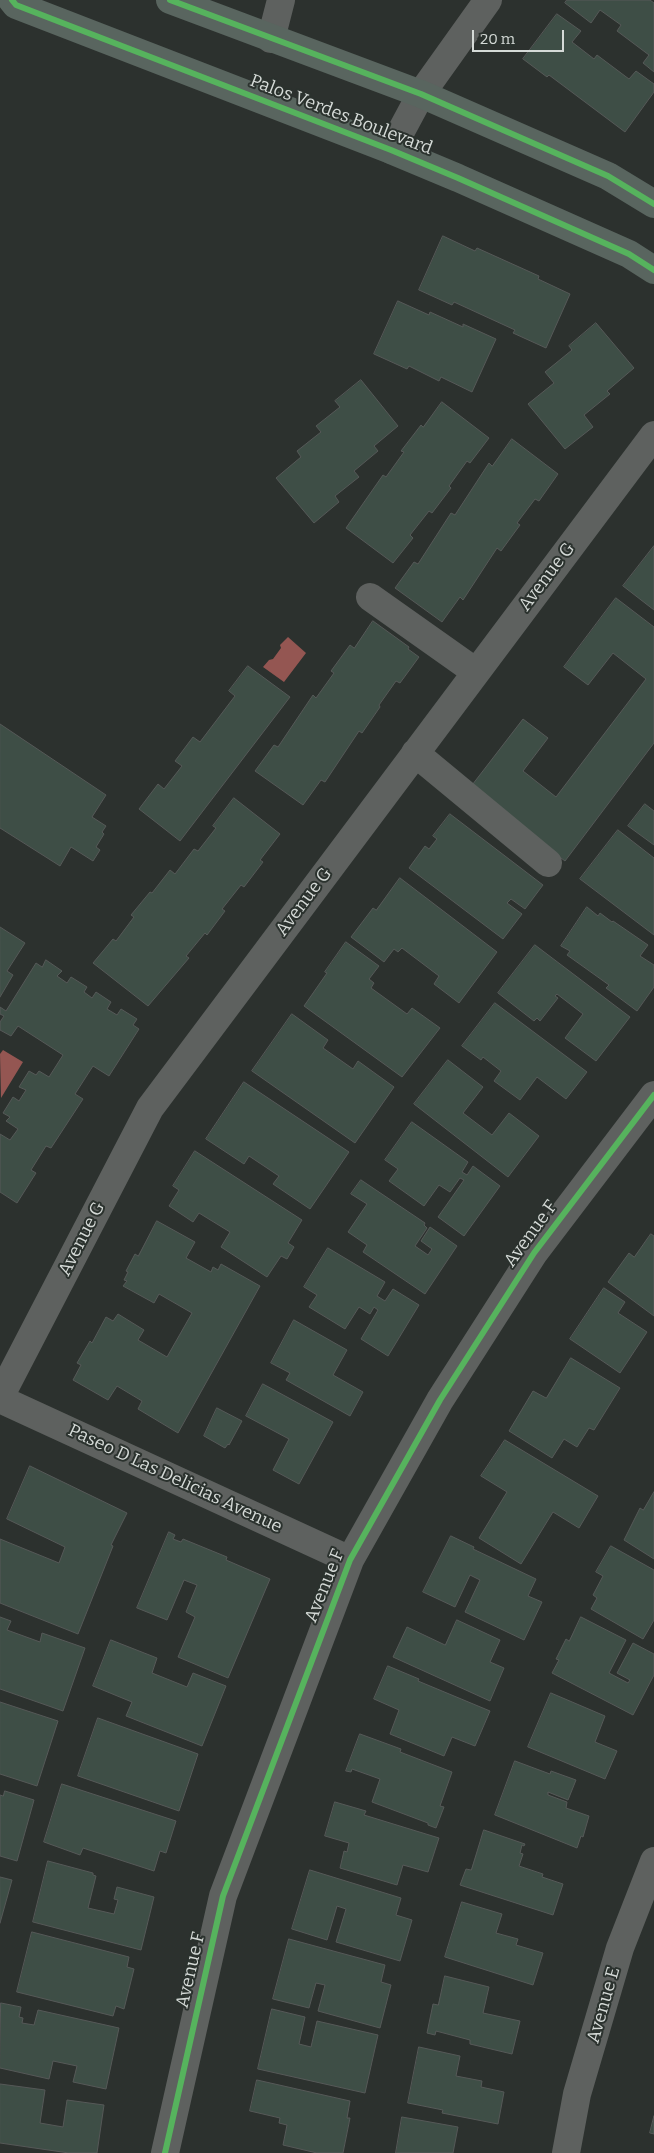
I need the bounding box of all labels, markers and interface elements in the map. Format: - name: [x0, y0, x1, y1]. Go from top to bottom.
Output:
- scale bar: [474, 20, 566, 52]
- text: 20 m: [480, 30, 515, 48]
- street label: Palos Verdes Boulevard: [247, 70, 435, 160]
- street label: Avenue G: [514, 538, 580, 616]
- street label: Avenue G: [271, 863, 337, 941]
- street label: Avenue F: [500, 1196, 562, 1272]
- street label: Avenue G: [54, 1198, 110, 1280]
- street label: Paseo D Las Delicias Avenue: [65, 1420, 285, 1538]
- street label: Avenue F: [301, 1546, 349, 1626]
- street label: Avenue F: [172, 1930, 210, 2010]
- street label: Avenue E: [583, 1965, 625, 2045]

